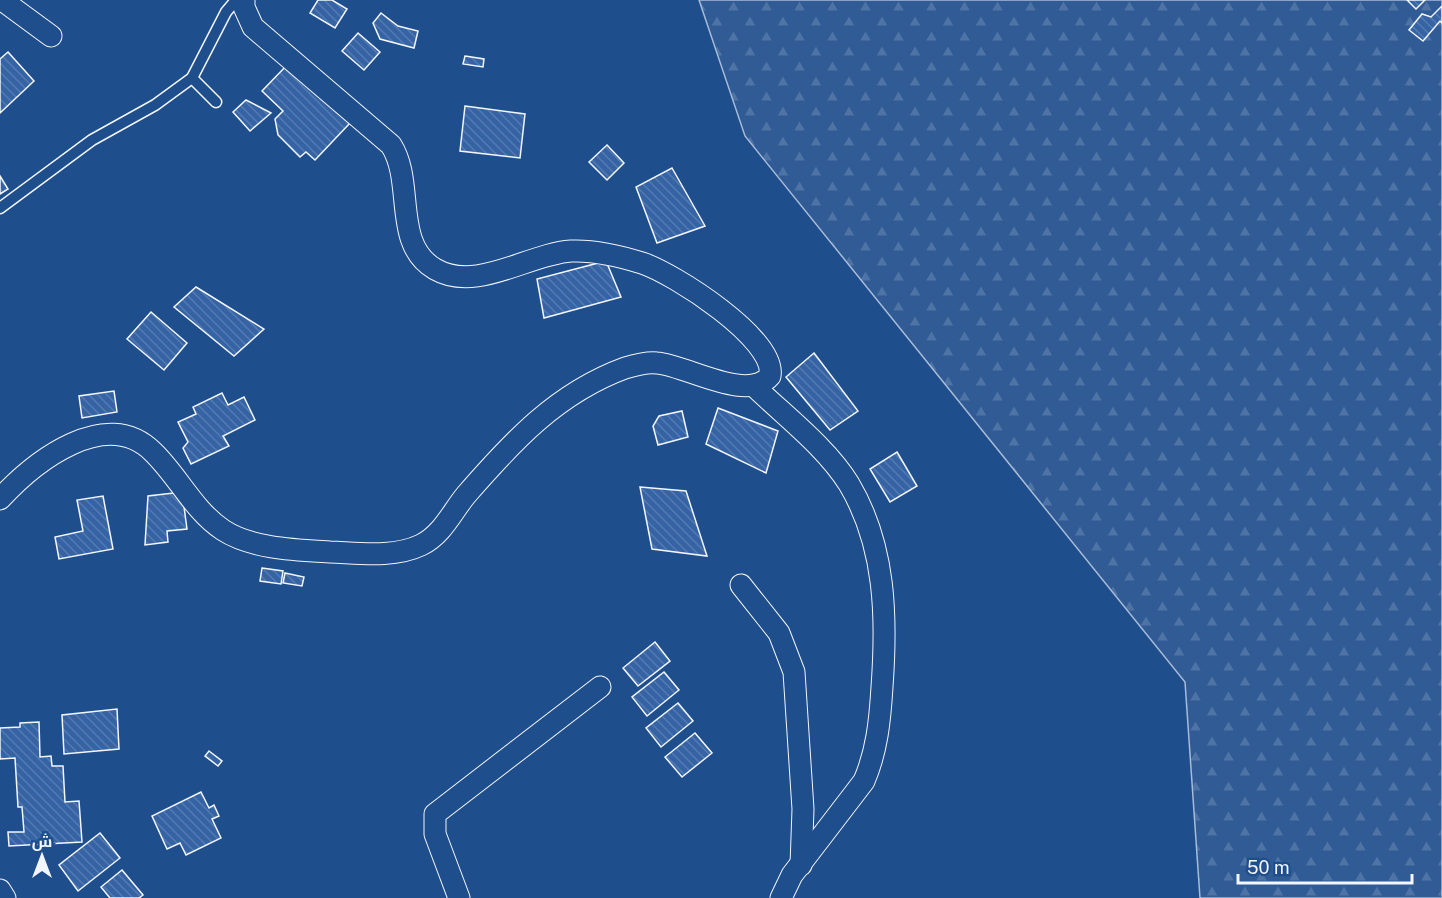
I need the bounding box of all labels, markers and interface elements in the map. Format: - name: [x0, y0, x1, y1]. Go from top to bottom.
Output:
- north arrow: [12, 826, 72, 886]
- text: ش: [32, 832, 52, 851]
- scale bar: [1238, 847, 1412, 885]
- text: 50 m: [1247, 857, 1290, 878]

